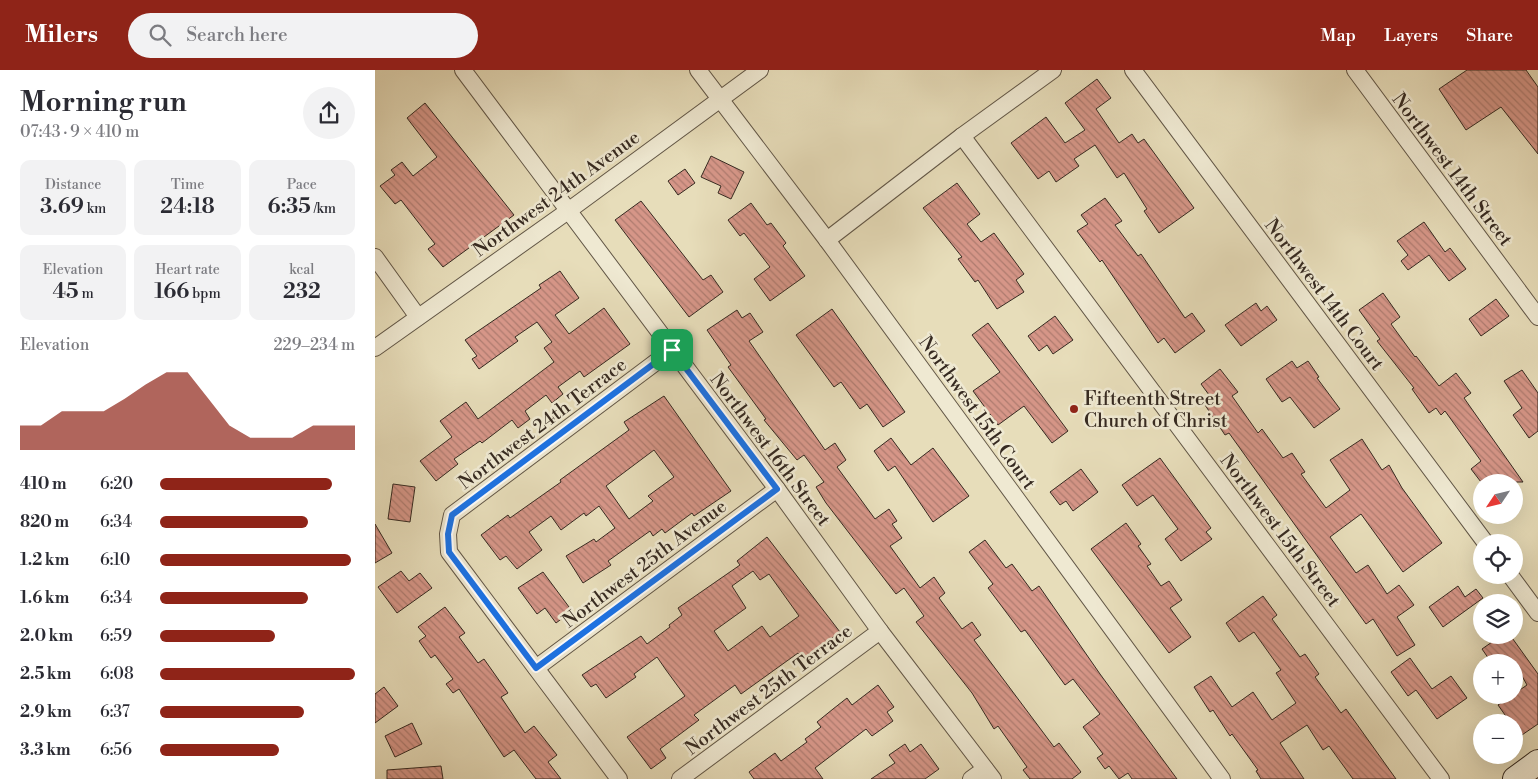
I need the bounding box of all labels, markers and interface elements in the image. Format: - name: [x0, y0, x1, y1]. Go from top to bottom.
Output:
- search box: [128, 13, 478, 58]
- text: Milers: [25, 20, 98, 50]
- icon: search: [146, 21, 174, 49]
- text: Search here: [186, 23, 288, 47]
- text: Map: [1321, 24, 1356, 47]
- text: Layers: [1384, 24, 1438, 47]
- text: Share: [1466, 24, 1513, 47]
- text: Morning run: [20, 85, 187, 120]
- button: share: [303, 87, 355, 139]
- street label: Northwest 14th Street: [1387, 88, 1518, 251]
- text: 07:43 · 9 × 410 m: [20, 122, 139, 142]
- street label: Northwest 24th Avenue: [469, 125, 645, 262]
- text: Distance: [45, 176, 101, 194]
- text: Time: [171, 176, 204, 194]
- text: Pace: [287, 176, 317, 194]
- text: 3.69: [40, 194, 84, 220]
- text: 24:18: [160, 194, 215, 220]
- text: 6:35: [268, 194, 311, 220]
- text: km: [84, 200, 106, 218]
- text: /km: [311, 200, 336, 218]
- street label: Northwest 14th Court: [1259, 214, 1389, 376]
- text: Elevation: [43, 261, 103, 279]
- text: Heart rate: [155, 261, 220, 279]
- text: kcal: [289, 261, 315, 279]
- text: 45: [53, 279, 79, 305]
- text: 166: [154, 279, 189, 305]
- text: 232: [283, 279, 321, 305]
- text: m: [79, 285, 94, 303]
- text: bpm: [189, 285, 221, 303]
- pin: [651, 329, 693, 371]
- street label: Northwest 15th Court: [913, 331, 1041, 494]
- text: Elevation: [20, 335, 89, 355]
- text: 229–234 m: [273, 335, 355, 355]
- icon: arrive: [658, 336, 686, 364]
- street label: Northwest 24th Terrace: [454, 353, 631, 495]
- street label: Northwest 16th Street: [705, 368, 836, 531]
- place label: Fifteenth Street Church of Christ: [1084, 387, 1228, 433]
- marker: Fifteenth Street Church of Christ: [1068, 403, 1080, 415]
- street label: Northwest 15th Street: [1215, 449, 1346, 612]
- text: 410 m: [20, 474, 66, 494]
- text: 6:20: [100, 474, 133, 494]
- north arrow: [1473, 474, 1523, 524]
- map controls: [1473, 474, 1523, 764]
- street label: Northwest 25th Avenue: [558, 494, 731, 633]
- text: 820 m: [20, 512, 69, 532]
- text: 6:34: [100, 512, 132, 532]
- button: locate: [1473, 534, 1523, 584]
- text: 1.2 km: [20, 550, 69, 570]
- text: 6:10: [100, 550, 130, 570]
- text: 1.6 km: [20, 588, 69, 608]
- text: 6:34: [100, 588, 132, 608]
- button: layers: [1473, 594, 1523, 644]
- street label: Northwest 25th Terrace: [680, 619, 857, 761]
- text: 2.0 km: [20, 626, 73, 646]
- text: 6:59: [100, 626, 132, 646]
- button: +: [1473, 654, 1523, 704]
- text: 2.5 km: [20, 664, 71, 684]
- text: 6:08: [100, 664, 134, 684]
- text: 2.9 km: [20, 702, 71, 722]
- text: 6:37: [100, 702, 130, 722]
- button: −: [1473, 714, 1523, 764]
- text: 3.3 km: [20, 740, 71, 760]
- text: 6:56: [100, 740, 132, 760]

